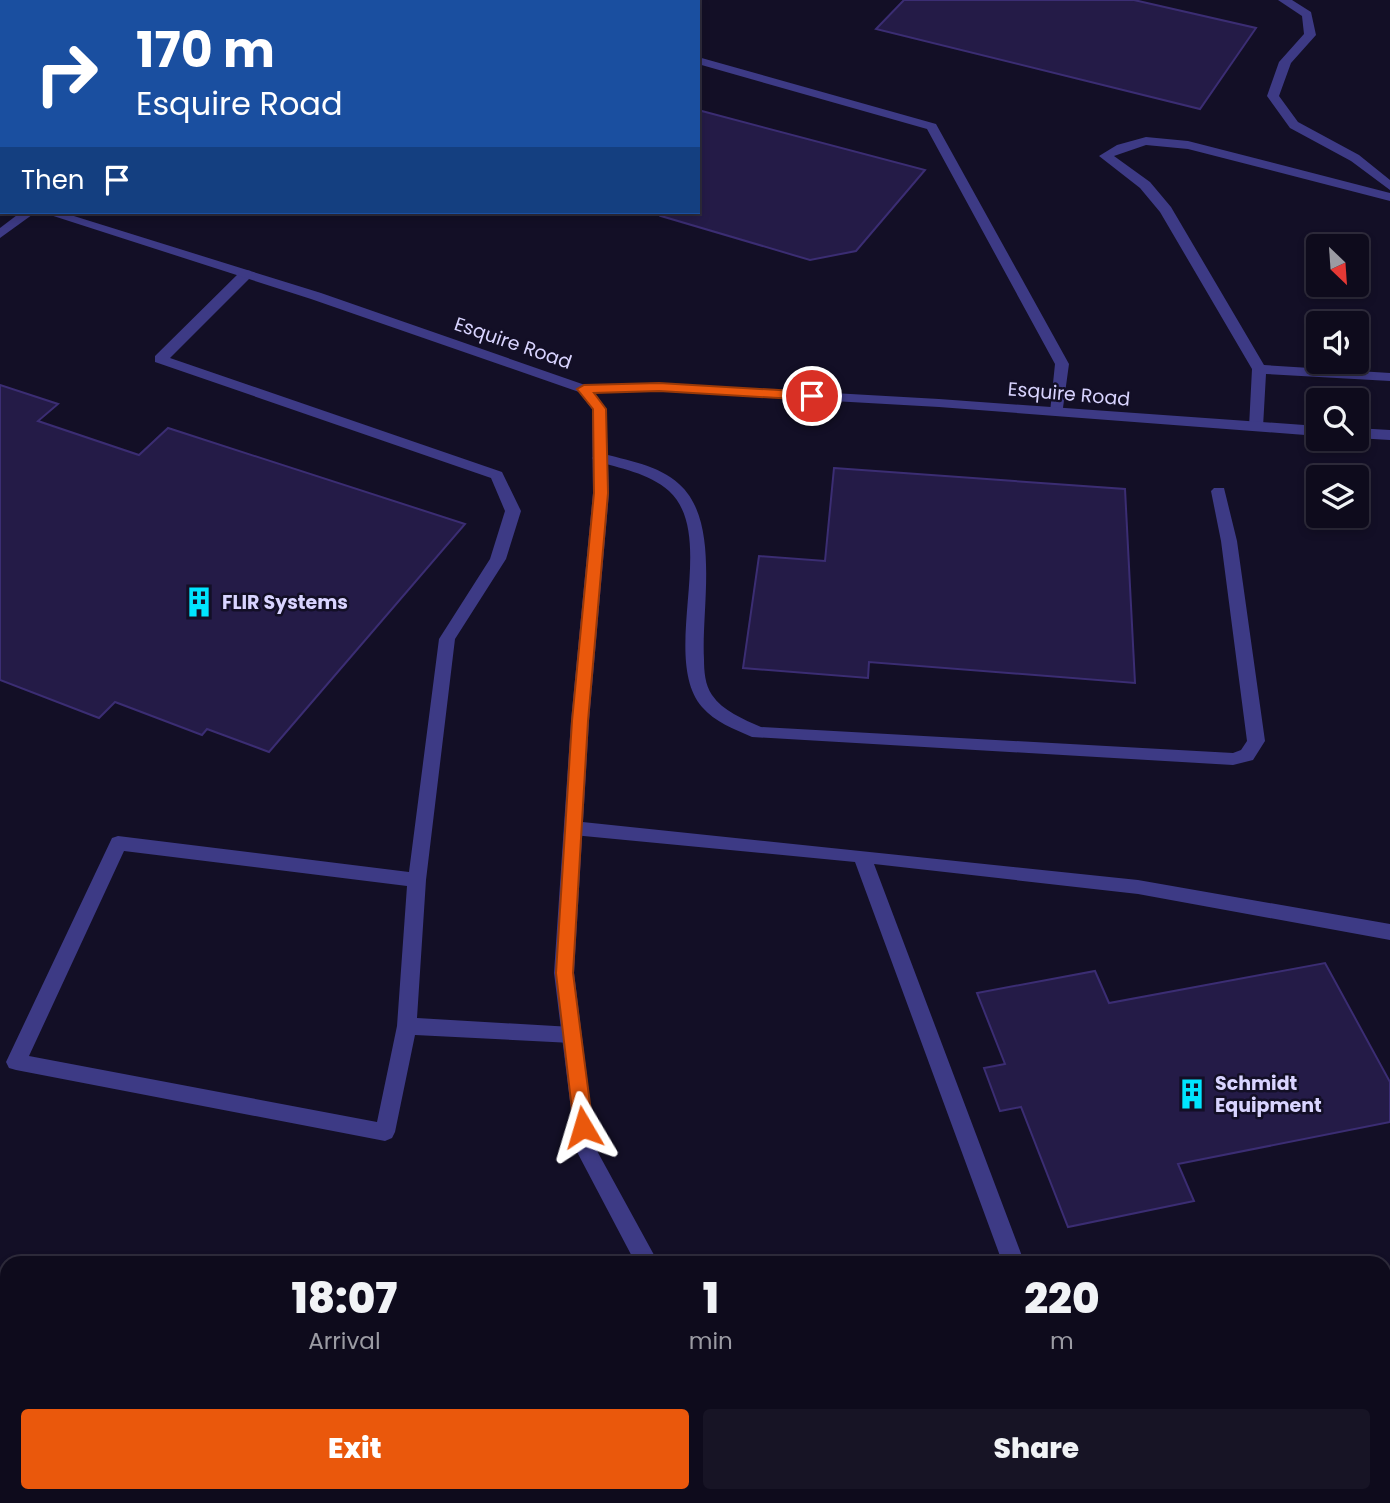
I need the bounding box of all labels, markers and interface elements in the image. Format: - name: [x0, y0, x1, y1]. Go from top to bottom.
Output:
- text: 170 m: [136, 16, 275, 84]
- icon: right: [21, 28, 112, 119]
- text: Esquire Road: [136, 81, 343, 126]
- icon: arrive: [98, 161, 136, 199]
- text: Then: [21, 162, 84, 198]
- north arrow: [1306, 234, 1368, 298]
- map controls: [1306, 234, 1369, 528]
- street label: Esquire Road: [451, 310, 575, 376]
- button: sound: [1306, 311, 1369, 374]
- pin: [782, 366, 842, 426]
- street label: Esquire Road: [1007, 375, 1131, 413]
- icon: arrive: [793, 377, 831, 415]
- button: search: [1306, 388, 1369, 451]
- button: layers: [1306, 465, 1369, 528]
- building icon: FLIR Systems: [182, 585, 216, 619]
- place label: FLIR Systems: [222, 589, 348, 616]
- place label: Schmidt Equipment: [1215, 1070, 1322, 1119]
- building icon: Schmidt Equipment: [1175, 1077, 1209, 1111]
- position arrow: [546, 1090, 620, 1164]
- text: 18:07: [291, 1269, 397, 1328]
- text: 1: [703, 1269, 719, 1328]
- text: 220: [1024, 1269, 1100, 1328]
- text: Arrival: [308, 1325, 381, 1357]
- text: min: [689, 1325, 733, 1357]
- text: m: [1050, 1325, 1074, 1357]
- button: Exit: [21, 1409, 689, 1489]
- button: Share: [703, 1409, 1370, 1489]

